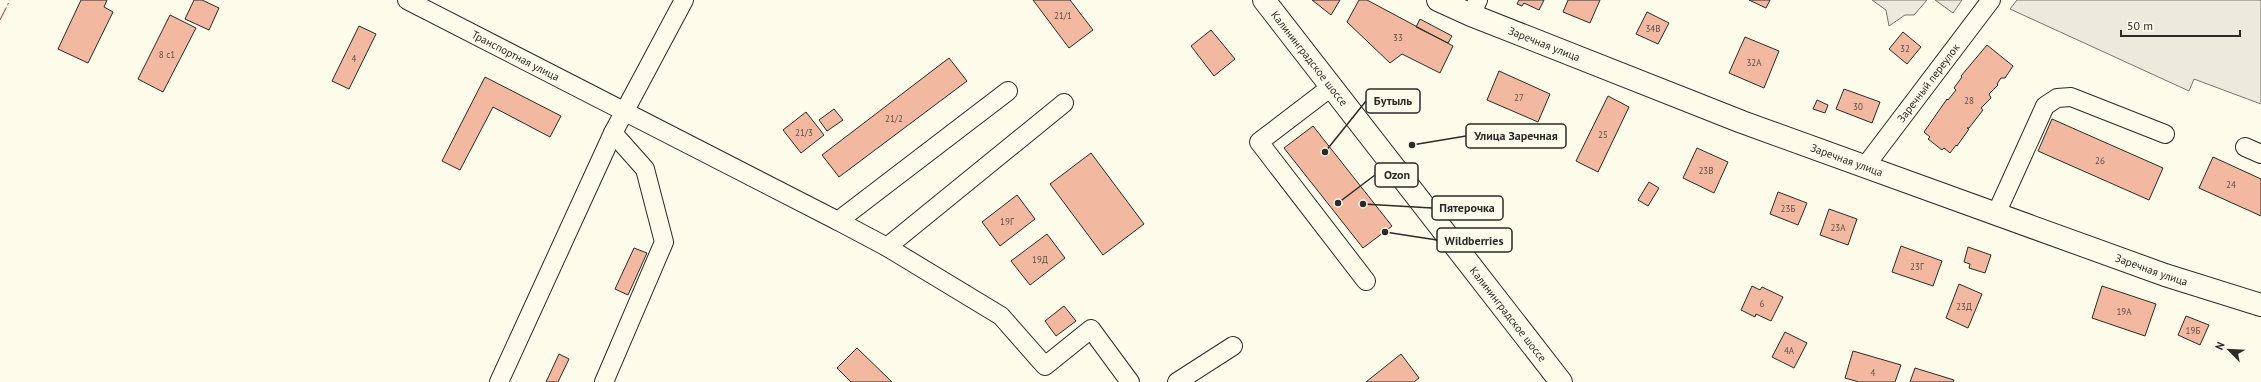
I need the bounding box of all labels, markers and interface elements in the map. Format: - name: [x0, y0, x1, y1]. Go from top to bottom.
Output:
- street label: Калининградское шоссе: [1268, 8, 1351, 109]
- house number: 21/1: [1054, 10, 1072, 21]
- scale bar: [2121, 12, 2240, 38]
- text: 50 m: [2127, 18, 2153, 33]
- street label: Заречная улица: [1506, 23, 1582, 64]
- house number: 34В: [1645, 23, 1661, 34]
- street label: Транспортная улица: [469, 27, 562, 84]
- house number: 33: [1393, 32, 1403, 43]
- street label: Заречный переулок: [1894, 40, 1963, 125]
- house number: 32: [1900, 43, 1910, 54]
- house number: 8 с1: [159, 49, 175, 60]
- house number: 4: [352, 53, 357, 64]
- house number: 32А: [1746, 57, 1762, 68]
- callout: Бутыль: [1366, 89, 1420, 113]
- house number: 27: [1514, 92, 1524, 103]
- text: Бутыль: [1374, 93, 1412, 108]
- house number: 28: [1964, 95, 1974, 106]
- house number: 30: [1853, 101, 1863, 112]
- house number: 21/2: [885, 113, 903, 124]
- callout: Улица Заречная: [1466, 124, 1566, 148]
- house number: 21/3: [795, 127, 813, 138]
- text: Улица Заречная: [1473, 128, 1558, 143]
- house number: 25: [1598, 129, 1608, 140]
- street label: Заречная улица: [1809, 140, 1885, 179]
- house number: 26: [2095, 155, 2105, 166]
- callout: Ozon: [1375, 163, 1418, 187]
- house number: 23В: [1698, 165, 1714, 176]
- text: Ozon: [1384, 167, 1410, 182]
- house number: 24: [2226, 179, 2236, 190]
- callout: Пятерочка: [1432, 196, 1503, 220]
- text: Пятерочка: [1439, 200, 1495, 215]
- house number: 23Б: [1781, 203, 1795, 214]
- house number: 19Г: [1000, 216, 1015, 227]
- house number: 23А: [1830, 222, 1846, 233]
- callout: Wildberries: [1437, 228, 1512, 252]
- text: Wildberries: [1445, 233, 1503, 248]
- street label: Заречная улица: [2113, 251, 2190, 289]
- house number: 19Д: [1032, 254, 1048, 265]
- house number: 23Г: [1910, 261, 1925, 272]
- street label: Калининградское шоссе: [1467, 264, 1550, 365]
- house number: 6: [1760, 298, 1765, 309]
- house number: 23Д: [1956, 301, 1972, 312]
- house number: 19А: [2116, 306, 2132, 317]
- house number: 19Б: [2186, 325, 2200, 336]
- north arrow: [2209, 330, 2249, 370]
- text: N: [2212, 340, 2228, 352]
- house number: 4А: [1784, 345, 1795, 356]
- house number: 4: [1871, 367, 1876, 378]

